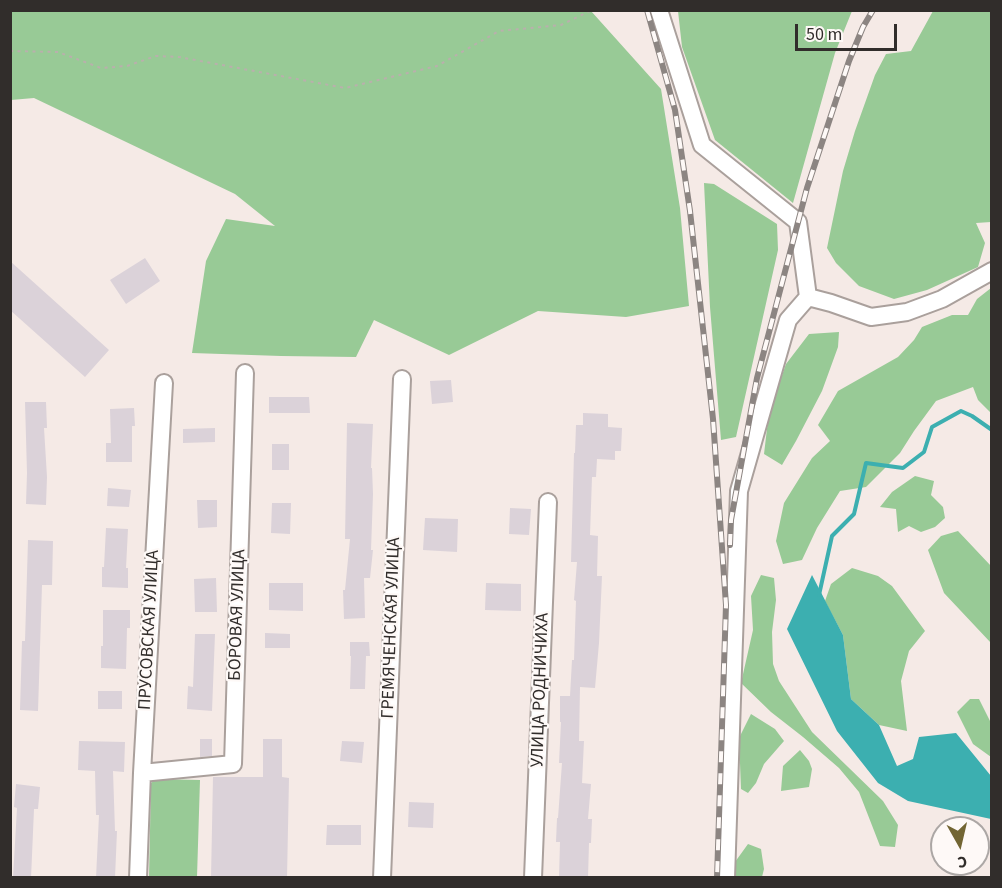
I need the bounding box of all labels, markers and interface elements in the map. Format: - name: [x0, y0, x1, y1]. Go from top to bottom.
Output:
- scale bar: [798, 12, 900, 50]
- text: 50 m: [806, 22, 842, 47]
- street label: ГРЕМЯЧЕНСКАЯ УЛИЦА: [378, 537, 406, 719]
- street label: ПРУСОВСКАЯ УЛИЦА: [135, 549, 165, 711]
- street label: БОРОВАЯ УЛИЦА: [225, 549, 251, 681]
- street label: УЛИЦА РОДНИЧИХА: [528, 612, 554, 768]
- north arrow: [930, 816, 990, 876]
- text: С: [956, 850, 968, 873]

